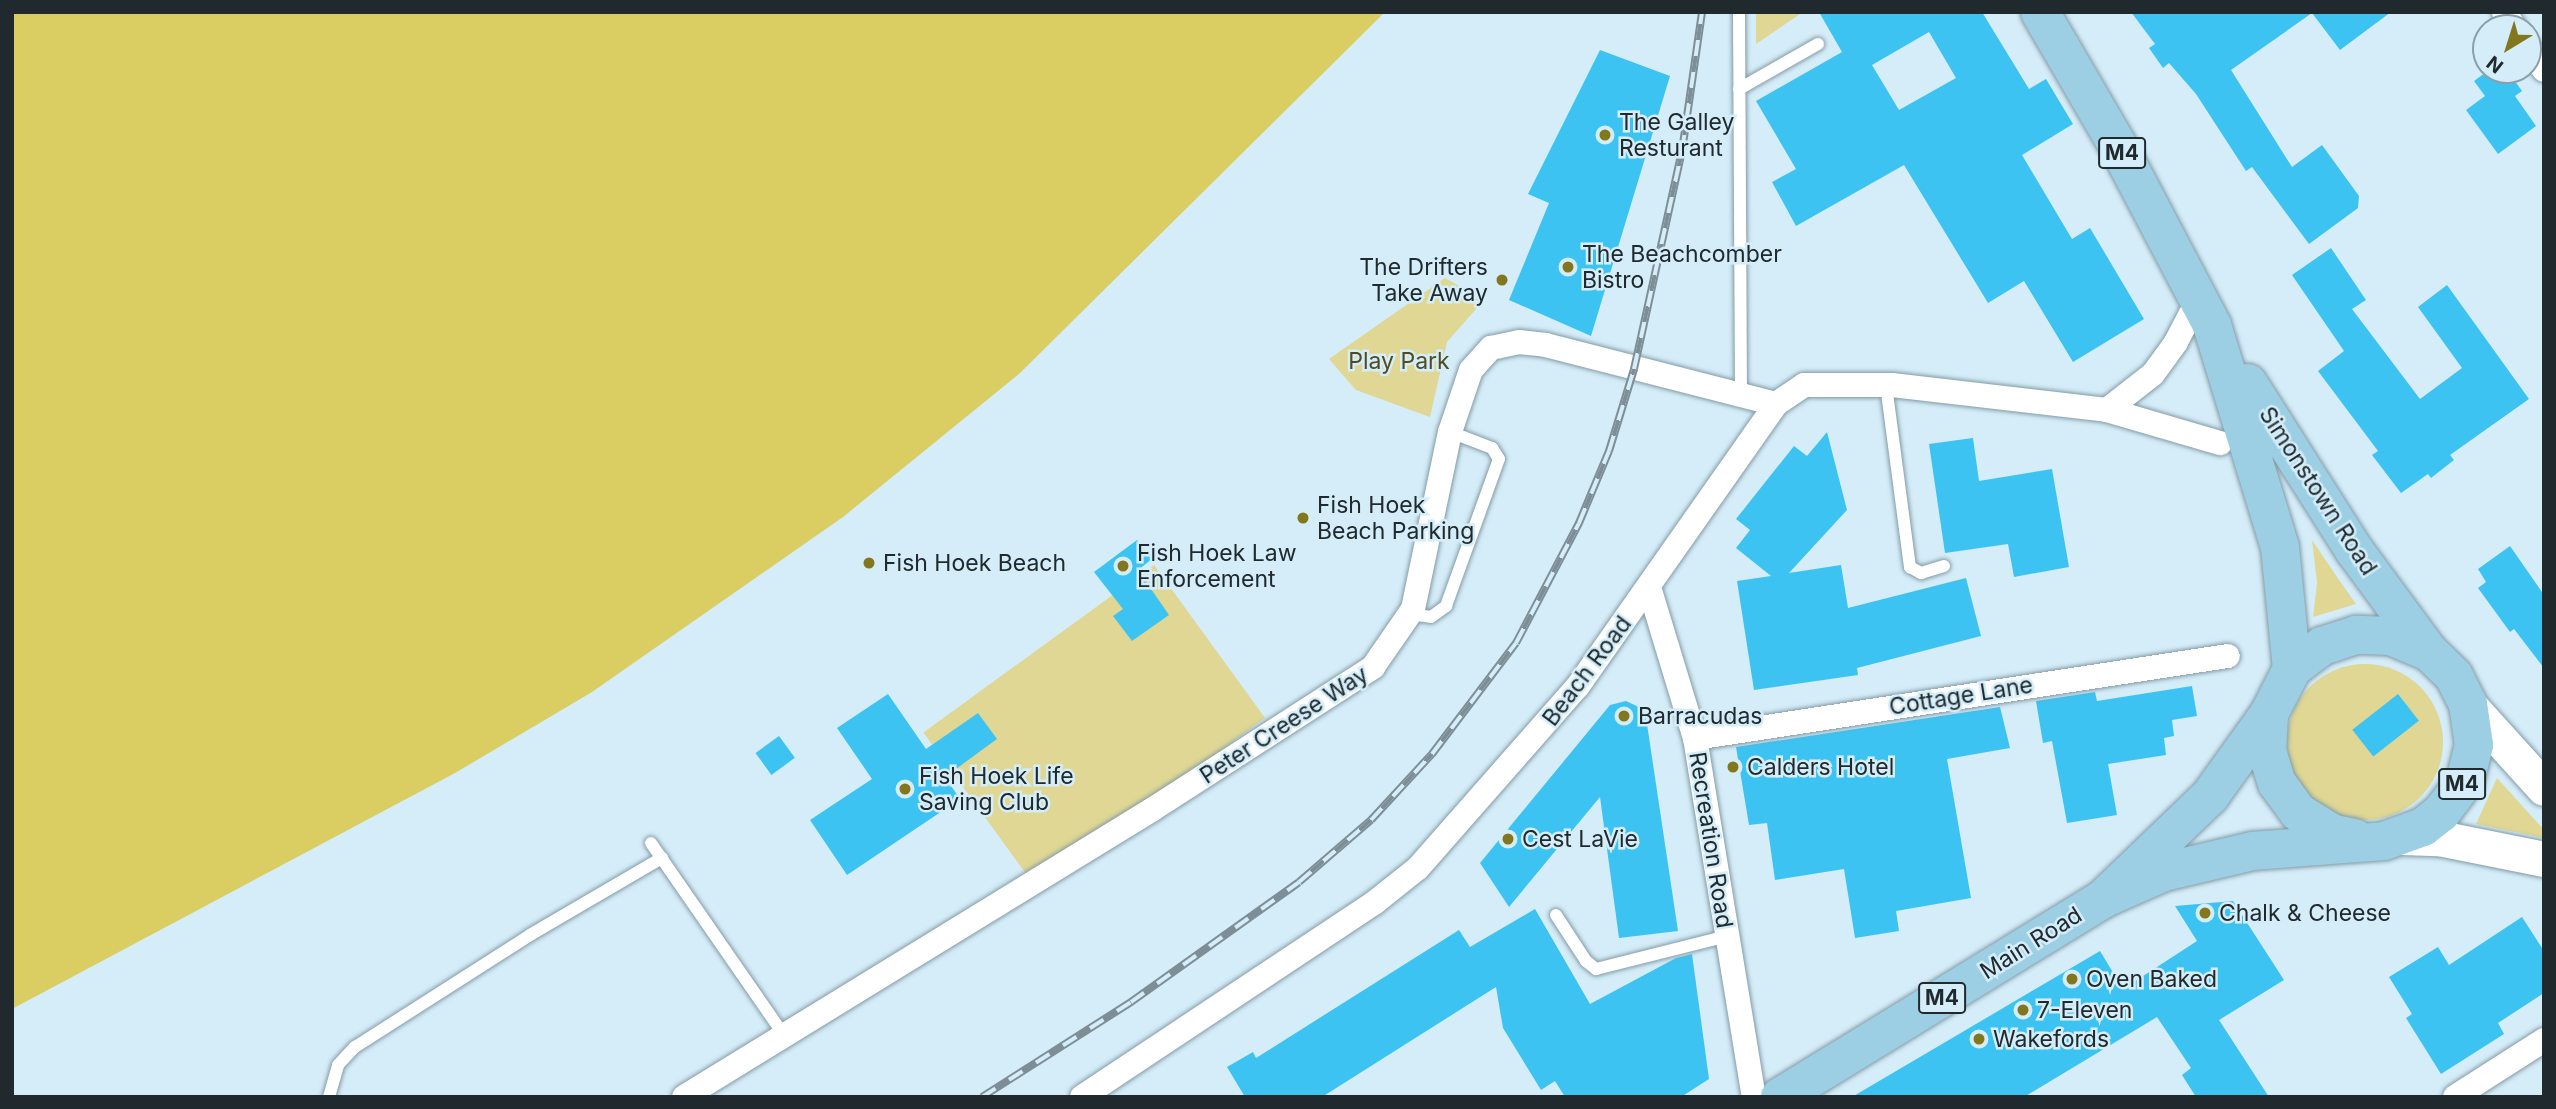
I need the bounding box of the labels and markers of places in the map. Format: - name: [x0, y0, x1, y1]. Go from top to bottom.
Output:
- place label: The Galley Resturant: [1619, 108, 1734, 162]
- marker: The Galley Resturant: [1597, 127, 1613, 143]
- place label: The Beachcomber Bistro: [1582, 240, 1782, 294]
- place label: The Drifters Take Away: [1359, 253, 1488, 307]
- marker: The Beachcomber Bistro: [1560, 259, 1576, 275]
- marker: The Drifters Take Away: [1494, 272, 1510, 288]
- place label: Fish Hoek Beach Parking: [1317, 491, 1474, 545]
- marker: Fish Hoek Beach Parking: [1295, 510, 1311, 526]
- place label: Fish Hoek Law Enforcement: [1137, 539, 1296, 593]
- place label: Fish Hoek Beach: [883, 549, 1066, 577]
- marker: Fish Hoek Beach: [861, 555, 877, 571]
- marker: Fish Hoek Law Enforcement: [1115, 558, 1131, 574]
- place label: Barracudas: [1638, 702, 1762, 730]
- marker: Barracudas: [1616, 708, 1632, 724]
- place label: Calders Hotel: [1747, 753, 1894, 781]
- marker: Calders Hotel: [1725, 759, 1741, 775]
- place label: Fish Hoek Life Saving Club: [919, 762, 1074, 816]
- marker: Fish Hoek Life Saving Club: [897, 781, 913, 797]
- place label: Cest LaVie: [1522, 825, 1638, 853]
- marker: Cest LaVie: [1500, 831, 1516, 847]
- place label: Chalk & Cheese: [2219, 899, 2391, 927]
- marker: Chalk & Cheese: [2197, 905, 2213, 921]
- place label: Oven Baked: [2086, 965, 2217, 993]
- marker: Oven Baked: [2064, 971, 2080, 987]
- place label: 7-Eleven: [2037, 996, 2132, 1024]
- marker: 7-Eleven: [2015, 1002, 2031, 1018]
- place label: Wakefords: [1993, 1025, 2109, 1053]
- marker: Wakefords: [1971, 1031, 1987, 1047]

